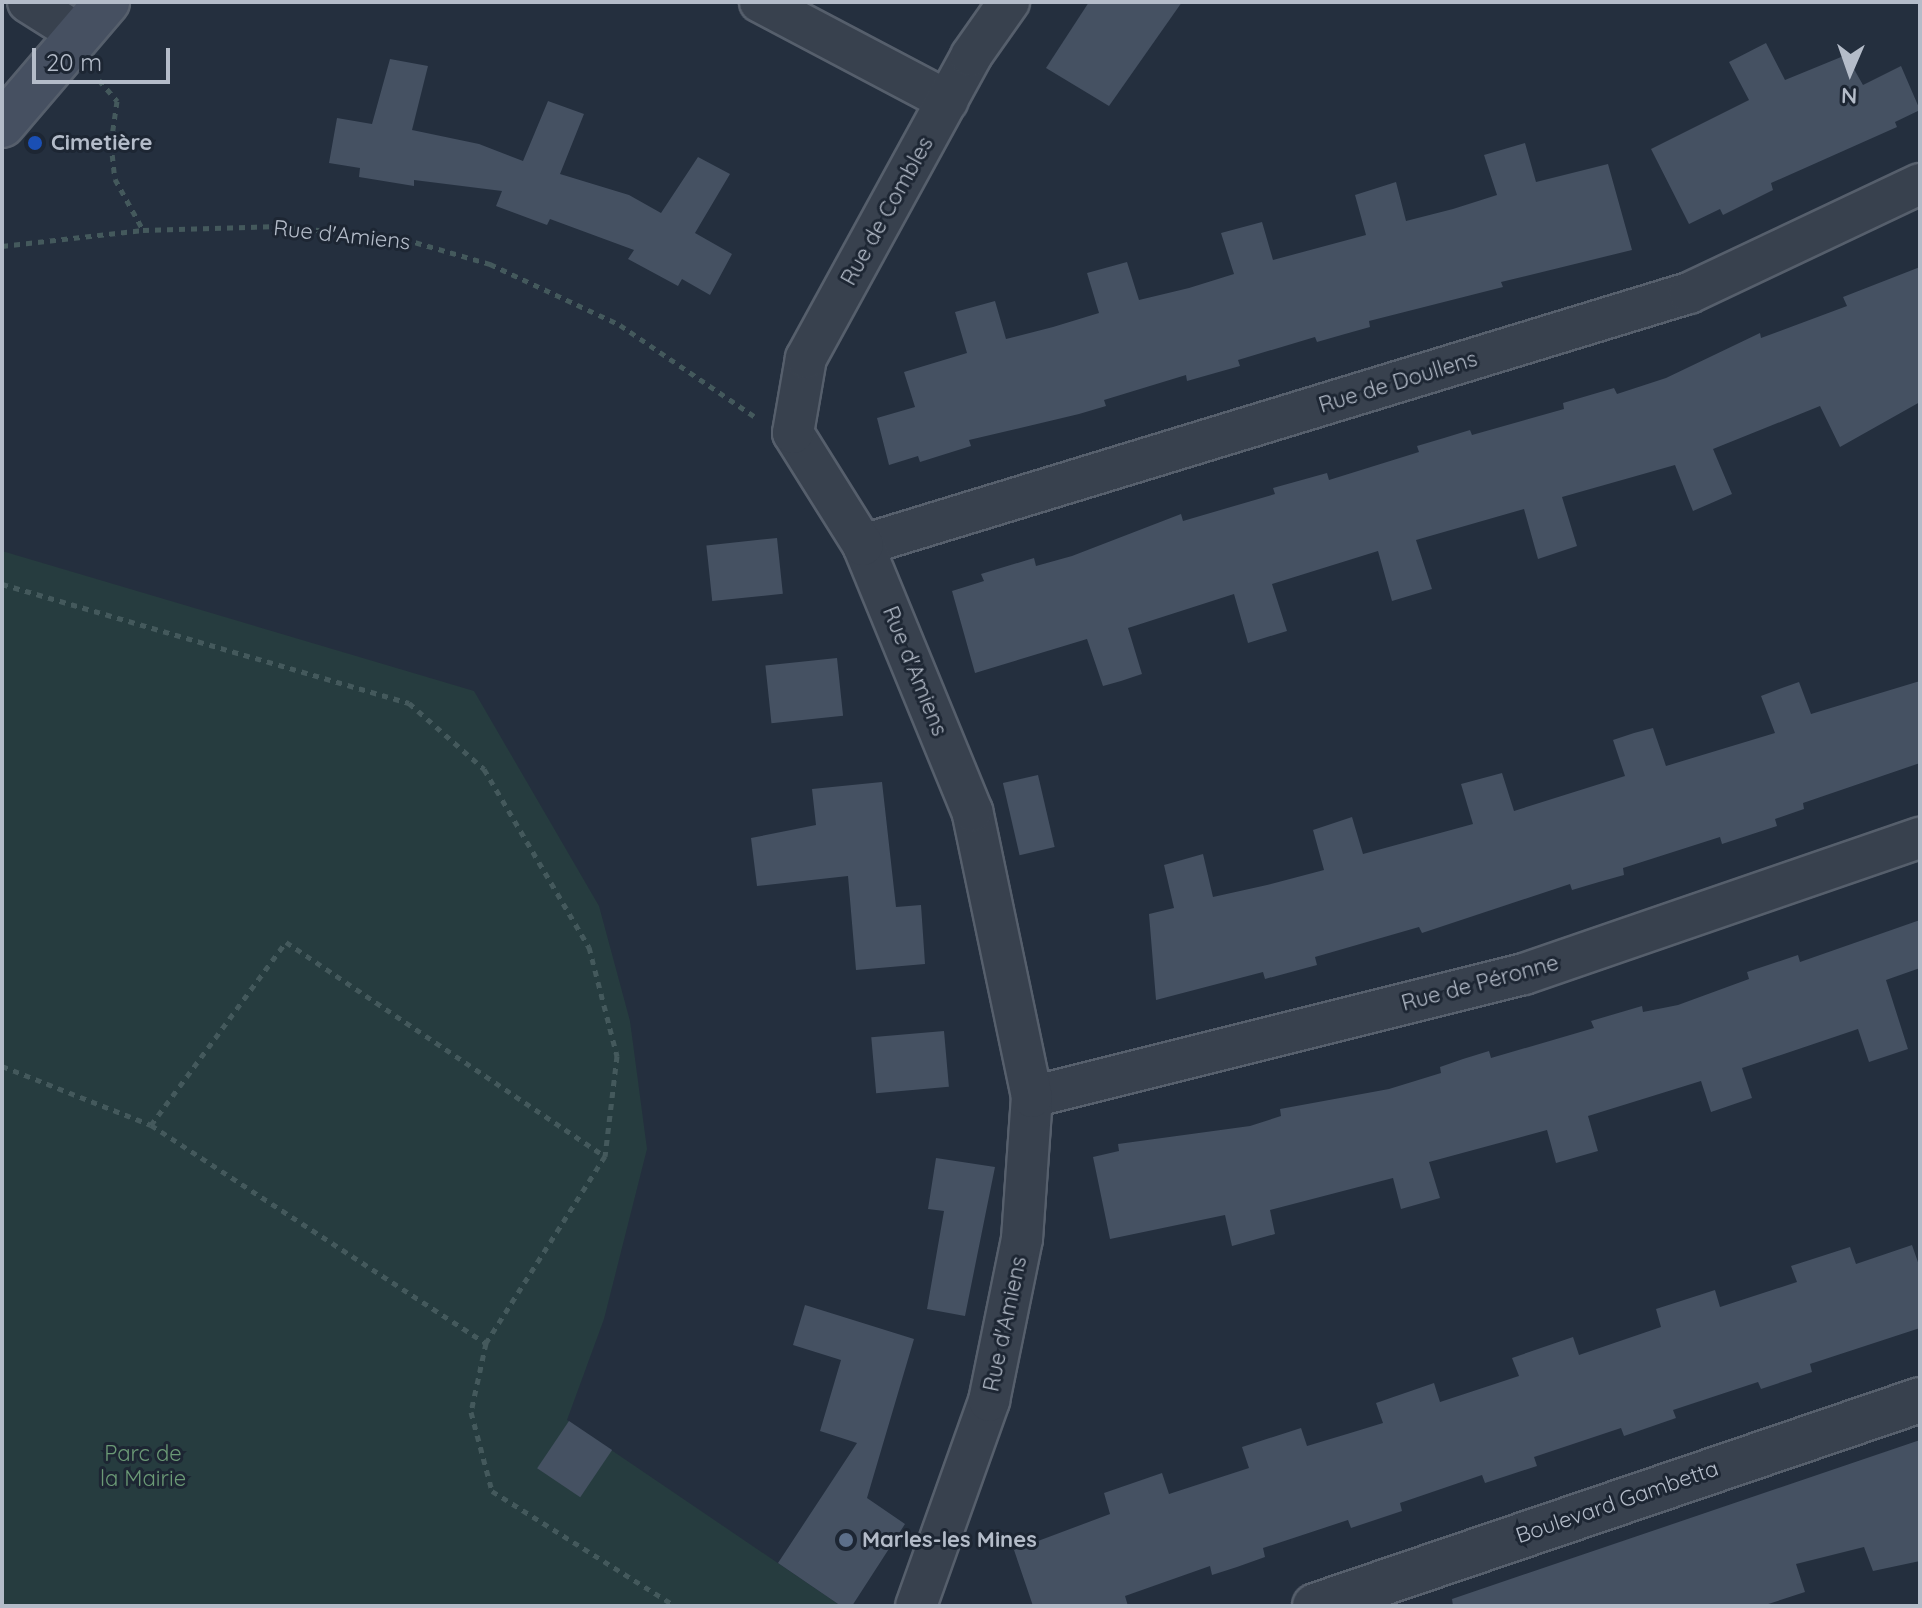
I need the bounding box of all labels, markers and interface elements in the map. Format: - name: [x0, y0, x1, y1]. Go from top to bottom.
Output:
- scale bar: [36, 32, 174, 82]
- north arrow: [1810, 32, 1890, 112]
- text: 20 m: [46, 47, 102, 77]
- text: N: [1841, 82, 1858, 110]
- place label: Cimetière: [51, 130, 152, 156]
- street label: Rue de Combles: [835, 132, 939, 290]
- marker: Cimetière: [26, 134, 44, 152]
- street label: Rue d'Amiens: [272, 215, 412, 255]
- street label: Rue de Doullens: [1316, 345, 1480, 419]
- street label: Rue d'Amiens: [877, 602, 953, 740]
- street label: Rue de Péronne: [1398, 949, 1562, 1017]
- street label: Rue d'Amiens: [978, 1254, 1032, 1394]
- park label: Parc de la Mairie: [100, 1440, 186, 1492]
- street label: Boulevard Gambetta: [1512, 1455, 1722, 1549]
- place label: Marles-les Mines: [862, 1527, 1037, 1553]
- marker: Marles-les Mines: [837, 1531, 855, 1549]

